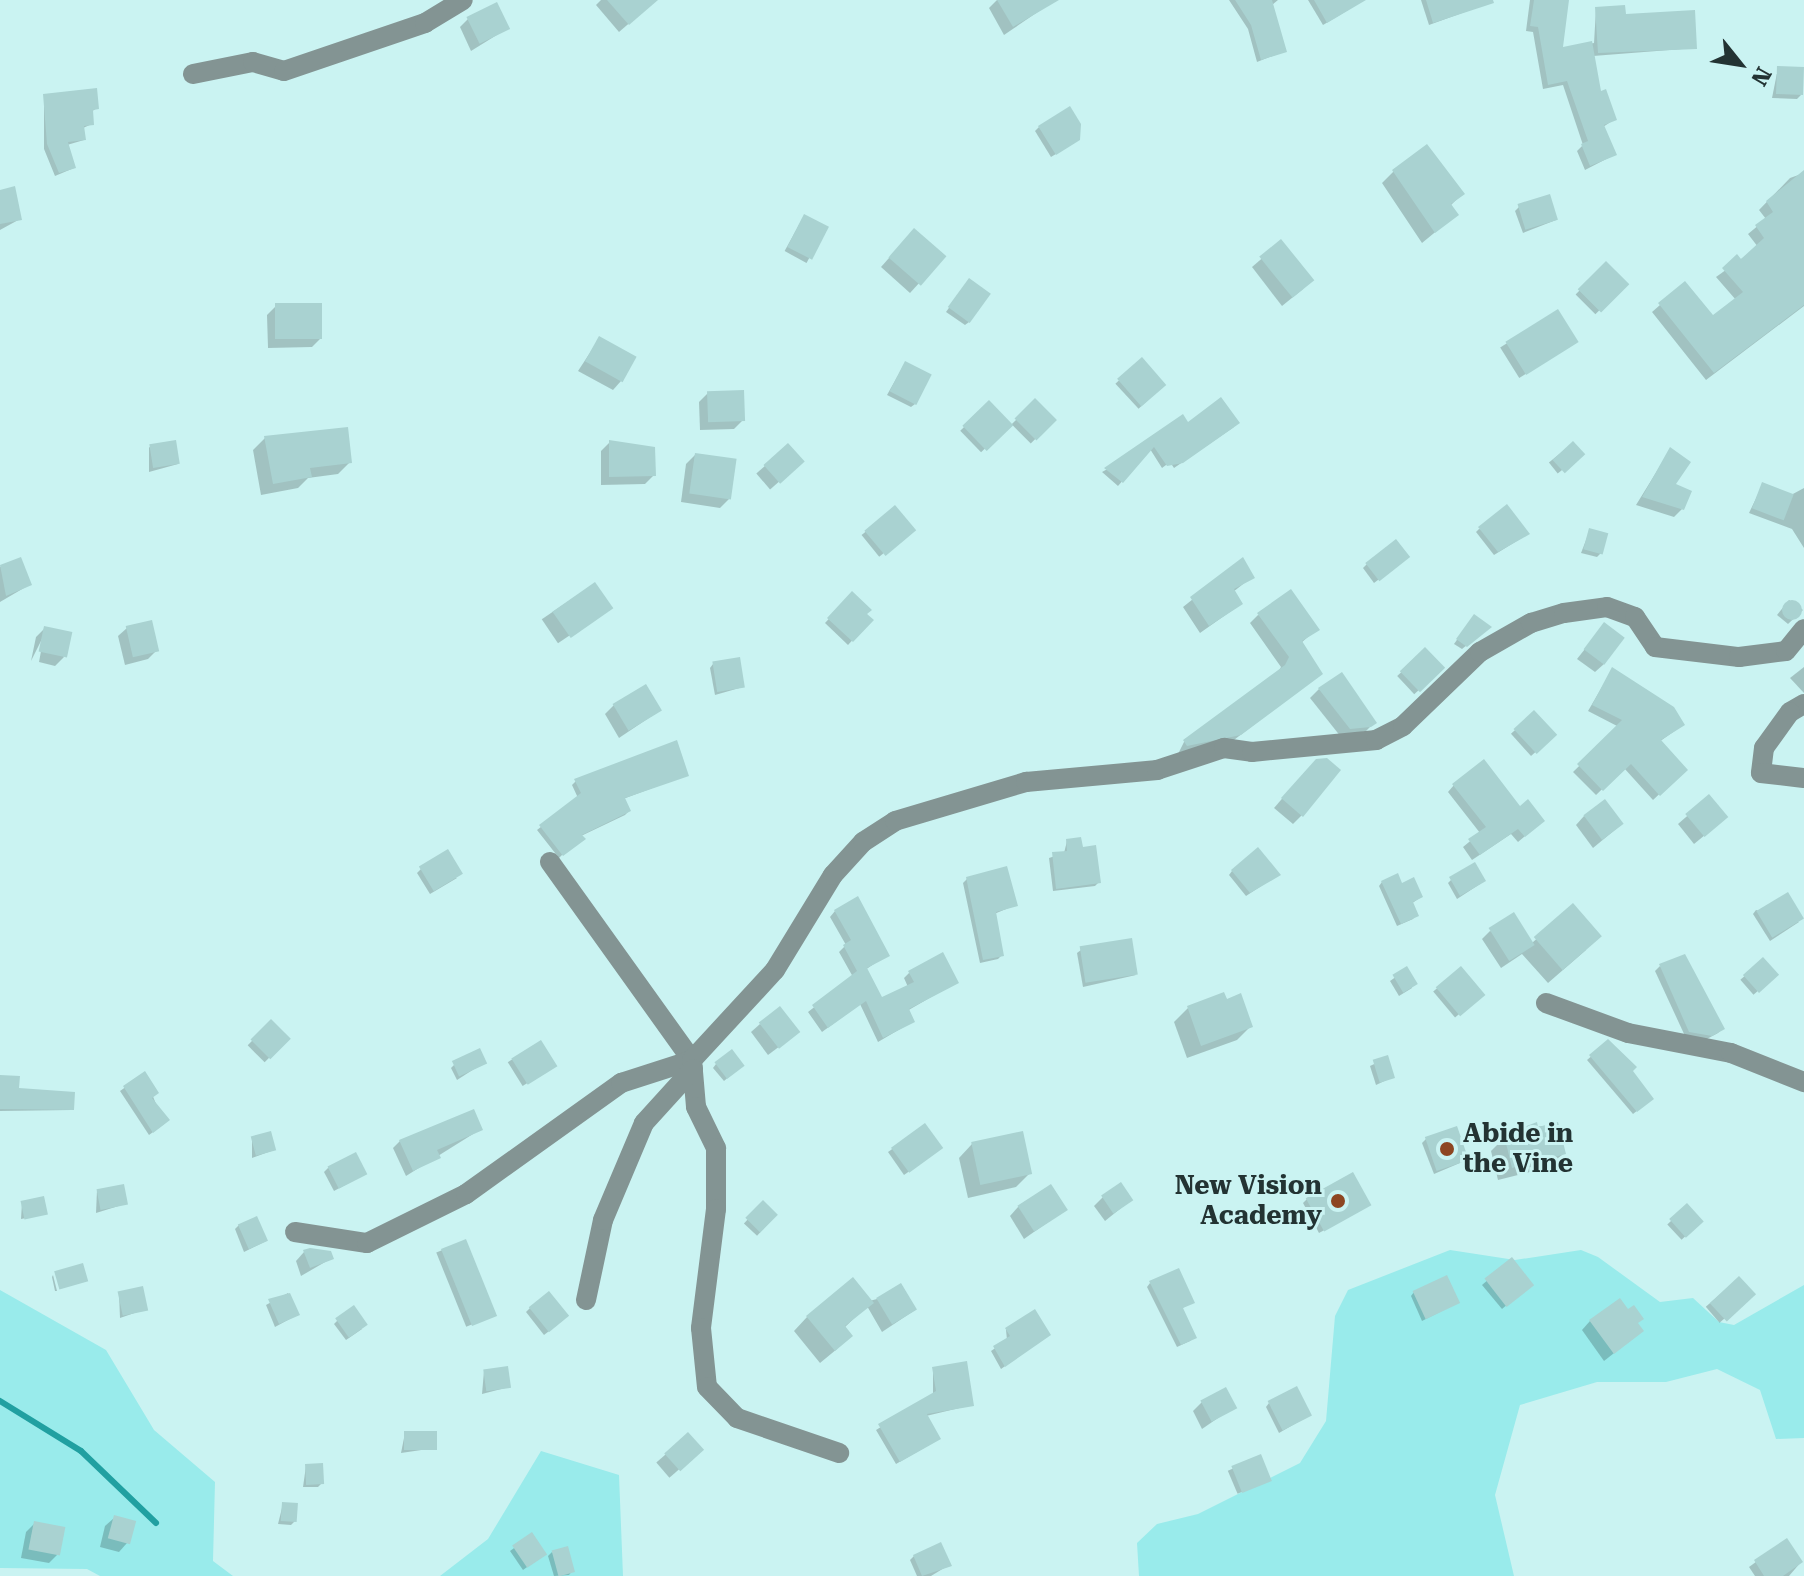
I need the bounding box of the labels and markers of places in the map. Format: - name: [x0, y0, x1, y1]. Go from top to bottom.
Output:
- place label: Abide in the Vine: [1463, 1118, 1573, 1180]
- marker: Abide in the Vine: [1438, 1140, 1456, 1158]
- place label: New Vision Academy: [1175, 1170, 1322, 1232]
- marker: New Vision Academy: [1329, 1192, 1347, 1210]

